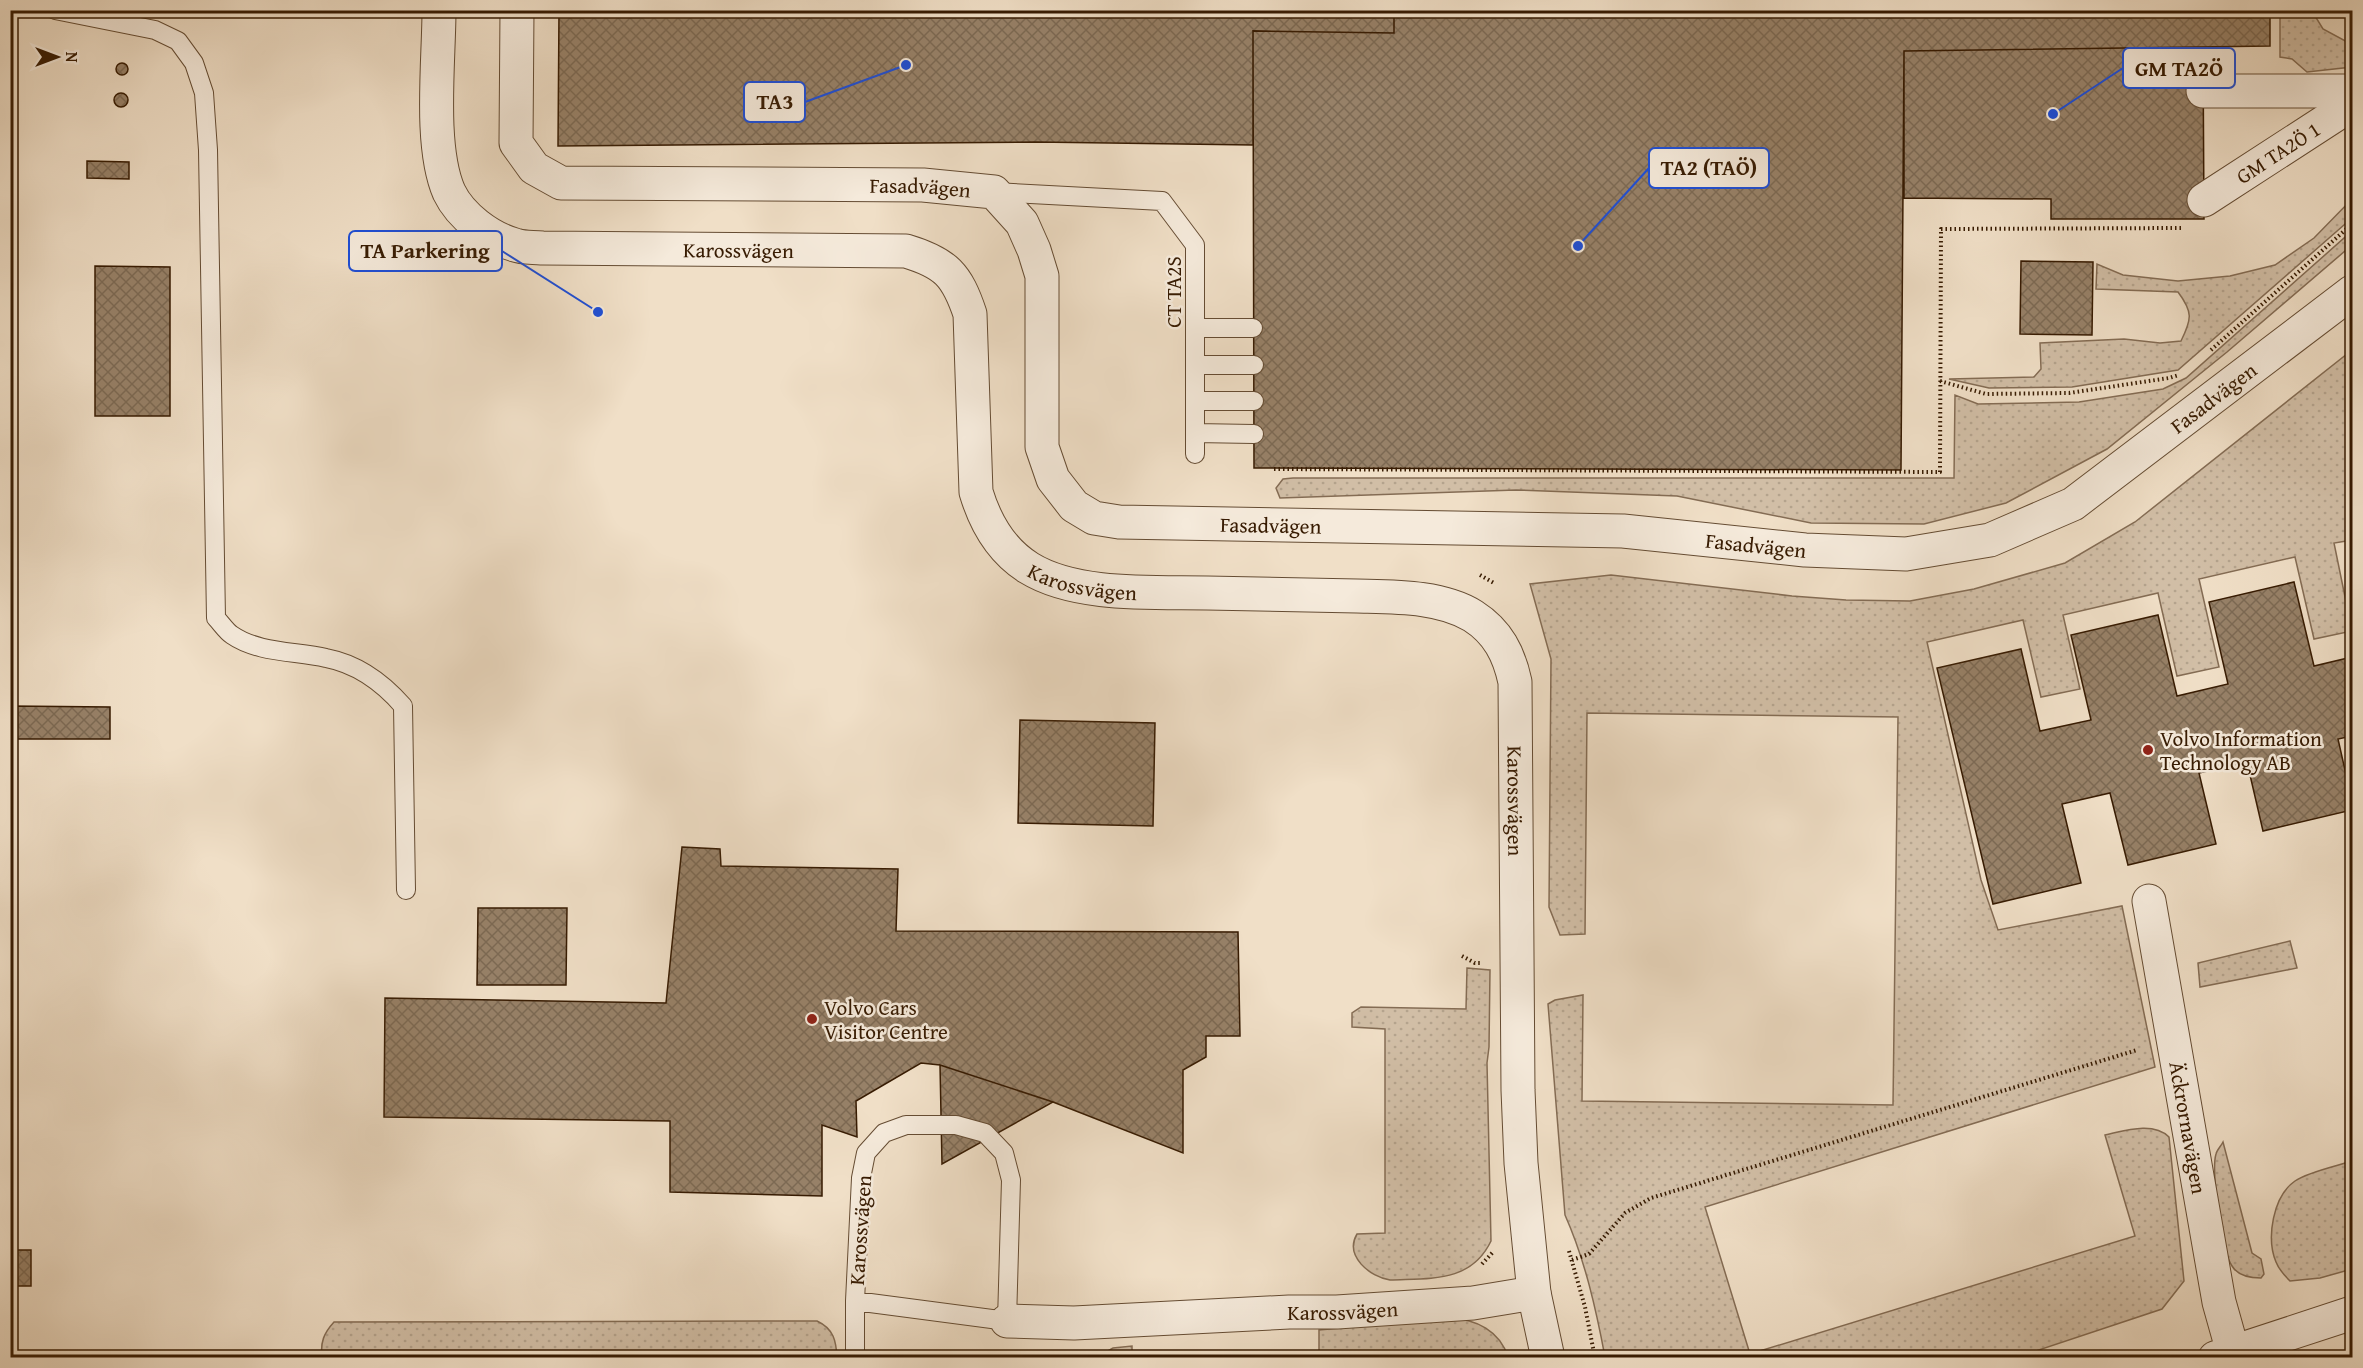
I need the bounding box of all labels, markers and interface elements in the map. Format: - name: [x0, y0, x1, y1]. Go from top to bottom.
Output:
- north arrow: [27, 27, 87, 87]
- callout: GM TA2Ö: [2123, 48, 2235, 88]
- text: N: [60, 52, 84, 63]
- text: GM TA2Ö: [2135, 52, 2223, 84]
- callout: TA3: [744, 82, 805, 122]
- text: TA3: [756, 85, 794, 117]
- street label: GM TA2Ö 1: [2229, 113, 2326, 191]
- callout: TA2 (TAÖ): [1649, 148, 1769, 188]
- text: TA2 (TAÖ): [1661, 151, 1757, 183]
- street label: Fasadvägen: [870, 169, 972, 205]
- callout: TA Parkering: [349, 231, 502, 271]
- text: TA Parkering: [360, 234, 490, 266]
- street label: Karossvägen: [683, 234, 794, 266]
- street label: CT TA2S: [1158, 256, 1189, 328]
- street label: Fasadvägen: [2163, 354, 2263, 441]
- street label: Fasadvägen: [1220, 508, 1322, 541]
- street label: Fasadvägen: [1704, 524, 1808, 566]
- street label: Karossvägen: [1023, 555, 1138, 608]
- place label: Volvo Information Technology AB: [2160, 723, 2322, 778]
- marker: Volvo Information Technology AB: [2141, 743, 2155, 757]
- street label: Karossvägen: [1500, 745, 1532, 857]
- place label: Volvo Cars Visitor Centre: [824, 992, 948, 1047]
- marker: Volvo Cars Visitor Centre: [805, 1012, 819, 1026]
- street label: Äckrornavägen: [2162, 1059, 2215, 1196]
- street label: Karossvägen: [841, 1174, 879, 1286]
- street label: Karossvägen: [1287, 1292, 1399, 1328]

